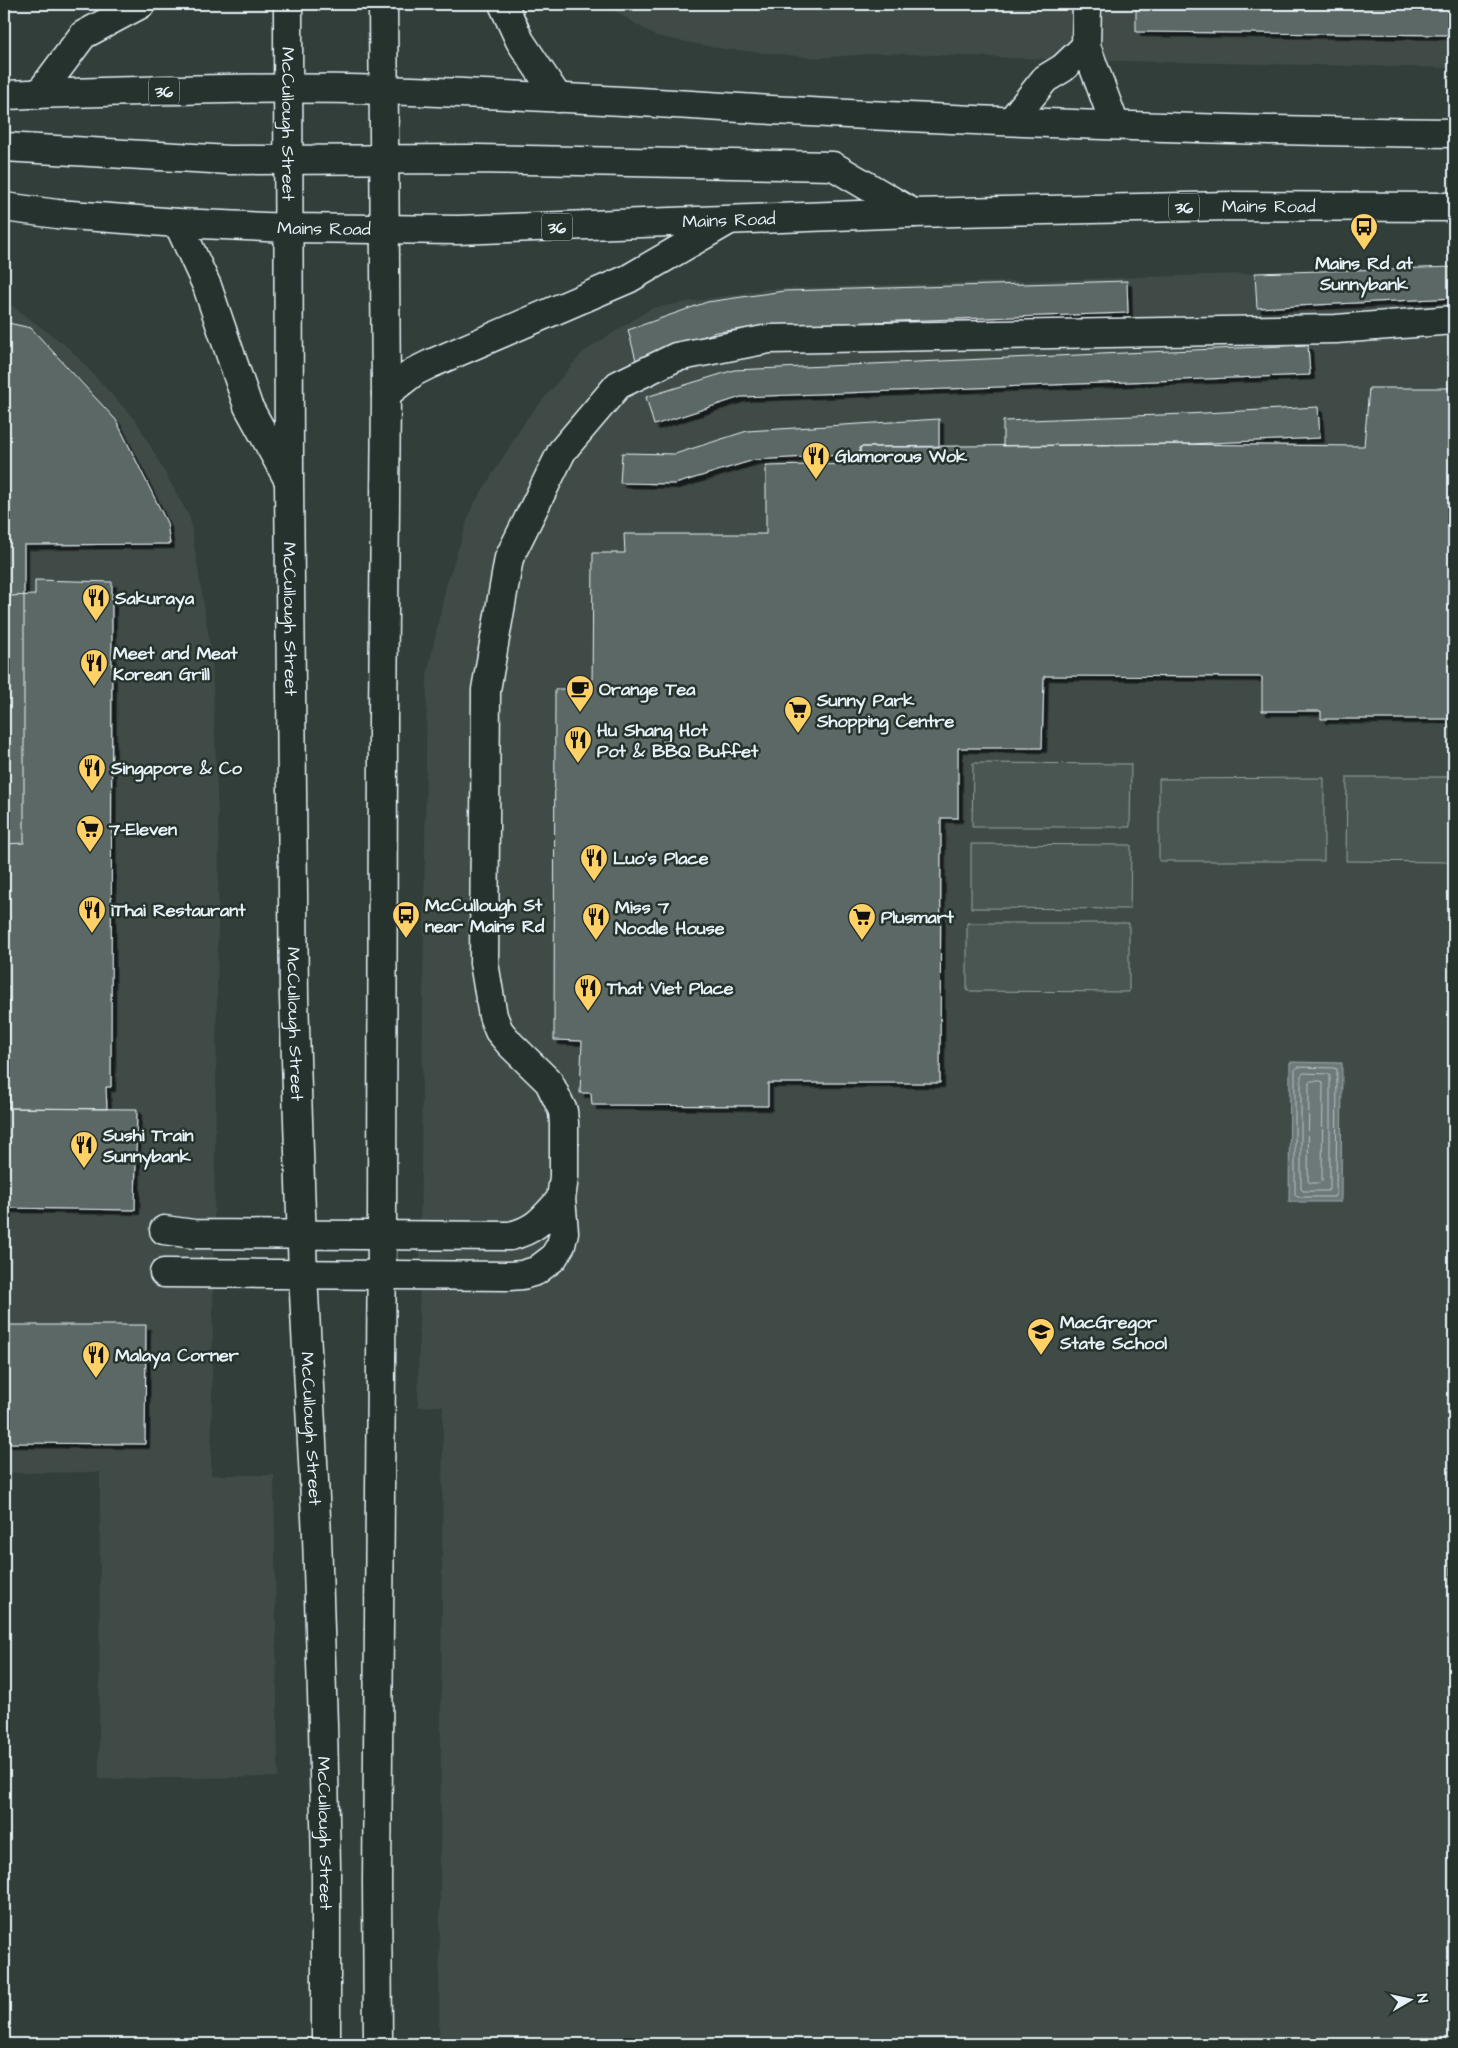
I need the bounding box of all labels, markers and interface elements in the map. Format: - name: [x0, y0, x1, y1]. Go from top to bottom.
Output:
- street label: McCullough Street: [274, 47, 300, 202]
- road number: 36: [149, 78, 179, 104]
- road number: 36: [1169, 193, 1199, 220]
- street label: Mains Road: [1222, 194, 1315, 219]
- street label: Mains Road: [682, 206, 776, 235]
- bus stop icon: Mains Rd at Sunnybank: [1349, 212, 1379, 251]
- road number: 36: [542, 213, 572, 240]
- street label: Mains Road: [277, 215, 371, 242]
- place label: Mains Rd at Sunnybank: [1315, 251, 1414, 298]
- restaurant icon: Glamorous Wok: [801, 441, 831, 480]
- place label: Glamorous Wok: [835, 444, 968, 469]
- street label: McCullough Street: [276, 542, 303, 697]
- restaurant icon: Sakuraya: [81, 583, 111, 622]
- place label: Sakuraya: [114, 586, 195, 612]
- place label: Meet and Meat Korean Grill: [113, 641, 238, 687]
- restaurant icon: Meet and Meat Korean Grill: [79, 648, 109, 687]
- cafe icon: Orange Tea: [565, 674, 595, 713]
- place label: Orange Tea: [599, 677, 696, 703]
- place label: Sunny Park Shopping Centre: [816, 688, 955, 735]
- supermarket icon: Sunny Park Shopping Centre: [783, 695, 813, 734]
- place label: Hu Shang Hot Pot & BBQ Buffet: [597, 718, 759, 764]
- restaurant icon: Hu Shang Hot Pot & BBQ Buffet: [563, 725, 593, 764]
- restaurant icon: Singapore & Co: [77, 753, 107, 792]
- place label: Singapore & Co: [110, 756, 243, 782]
- supermarket icon: 7-Eleven: [75, 814, 105, 853]
- place label: 7-Eleven: [108, 817, 177, 842]
- restaurant icon: Luo's Place: [579, 843, 609, 882]
- place label: Luo's Place: [613, 846, 709, 871]
- place label: McCullough St near Mains Rd: [425, 893, 545, 939]
- restaurant icon: iThai Restaurant: [77, 895, 107, 934]
- place label: Miss 7 Noodle House: [615, 895, 725, 941]
- place label: iThai Restaurant: [111, 898, 246, 923]
- bus stop icon: McCullough St near Mains Rd: [391, 900, 421, 939]
- restaurant icon: Miss 7 Noodle House: [581, 902, 611, 941]
- supermarket icon: Plusmart: [847, 902, 877, 941]
- place label: Plusmart: [881, 905, 955, 930]
- street label: McCullough Street: [281, 947, 309, 1102]
- restaurant icon: That Viet Place: [573, 973, 603, 1012]
- place label: That Viet Place: [606, 976, 734, 1001]
- place label: Sushi Train Sunnybank: [102, 1123, 194, 1170]
- restaurant icon: Sushi Train Sunnybank: [69, 1130, 99, 1169]
- place label: MacGregor State School: [1059, 1310, 1167, 1356]
- school or university icon: MacGregor State School: [1026, 1317, 1056, 1356]
- restaurant icon: Malaya Corner: [81, 1340, 111, 1379]
- place label: Malaya Corner: [115, 1343, 239, 1369]
- street label: McCullough Street: [294, 1351, 327, 1507]
- street label: McCullough Street: [311, 1756, 338, 1911]
- north arrow: [1386, 1976, 1436, 2026]
- text: N: [1411, 1992, 1432, 2004]

